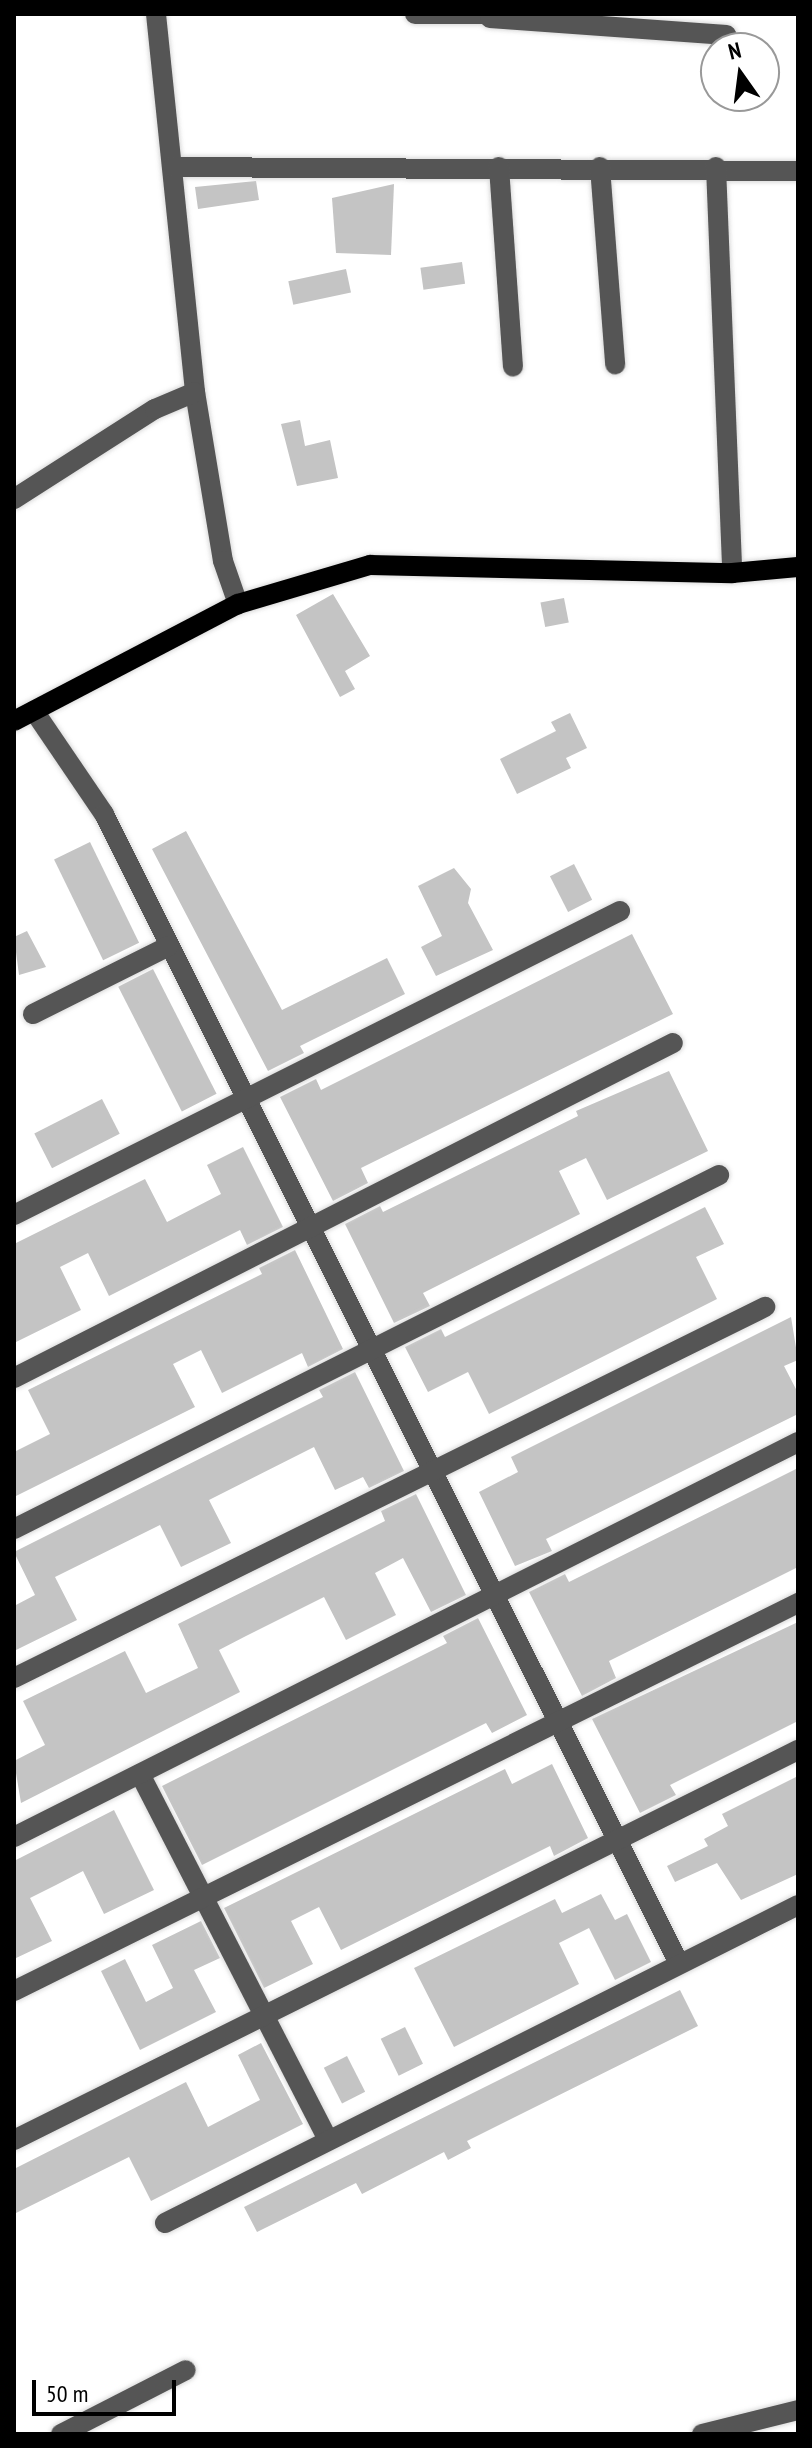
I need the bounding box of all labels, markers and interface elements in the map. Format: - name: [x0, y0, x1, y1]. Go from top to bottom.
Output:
- north arrow: [700, 32, 780, 112]
- text: N: [726, 36, 744, 66]
- scale bar: [36, 2364, 180, 2414]
- text: 50 m: [46, 2378, 88, 2409]

